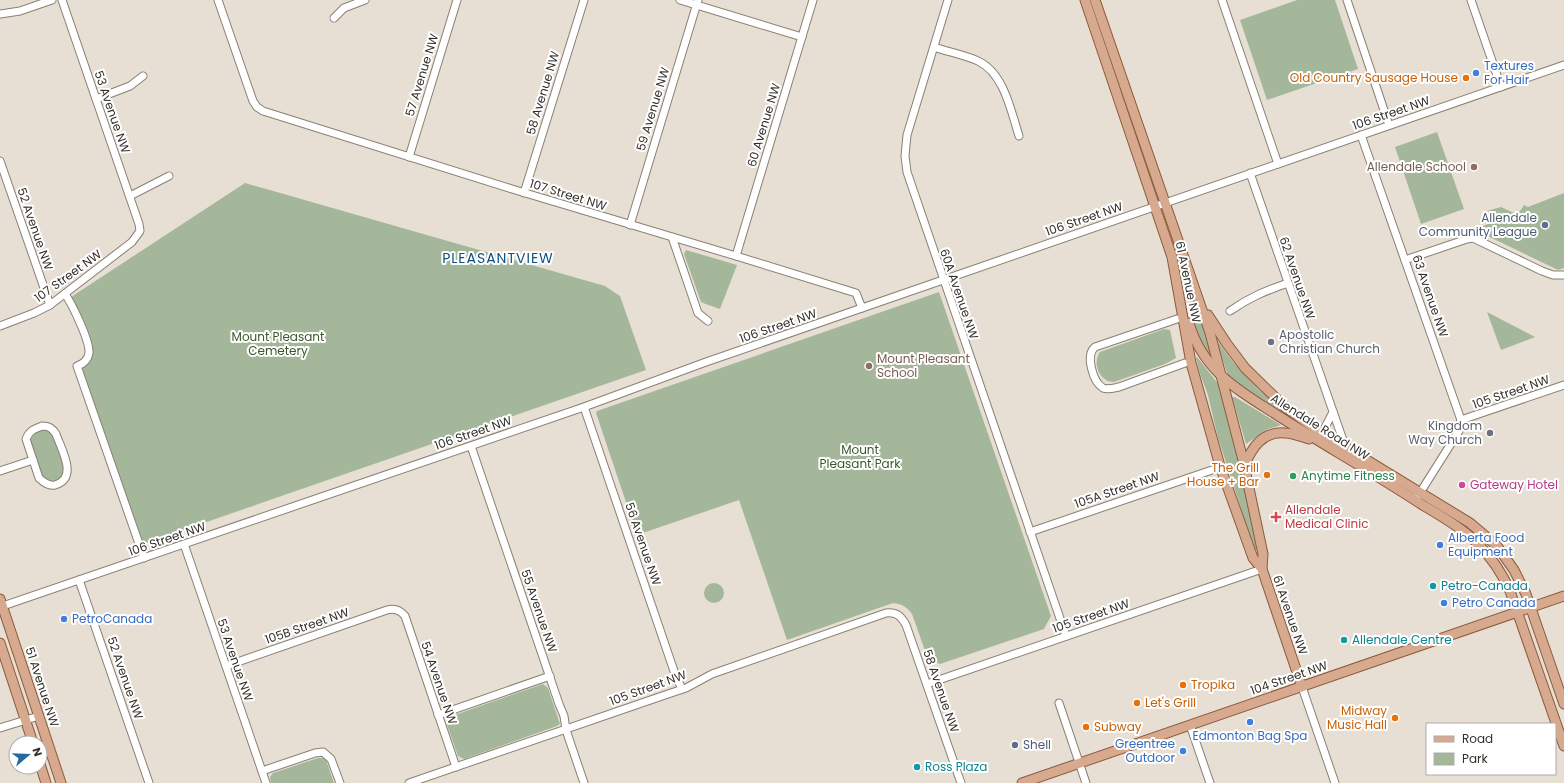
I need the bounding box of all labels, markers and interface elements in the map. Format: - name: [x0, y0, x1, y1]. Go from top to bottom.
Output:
- street label: 57 Avenue NW: [401, 31, 442, 118]
- street label: 58 Avenue NW: [522, 49, 563, 137]
- place label: Textures For Hair: [1484, 57, 1534, 88]
- street label: 59 Avenue NW: [632, 65, 673, 153]
- street label: 53 Avenue NW: [90, 68, 135, 156]
- marker: Textures For Hair: [1471, 68, 1481, 78]
- place label: Old Country Sausage House: [1290, 69, 1458, 86]
- marker: Old Country Sausage House: [1461, 73, 1471, 83]
- street label: 60 Avenue NW: [743, 81, 784, 169]
- street label: 106 Street NW: [1350, 91, 1432, 134]
- place label: Allendale School: [1367, 158, 1466, 175]
- marker: Allendale School: [1469, 162, 1479, 172]
- street label: 107 Street NW: [528, 175, 609, 214]
- street label: 52 Avenue NW: [13, 185, 58, 273]
- street label: 106 Street NW: [1043, 197, 1125, 240]
- place label: Allendale Community League: [1419, 209, 1537, 240]
- marker: Allendale Community League: [1540, 220, 1550, 230]
- street label: 62 Avenue NW: [1275, 234, 1320, 322]
- street label: 61 Avenue NW: [1172, 239, 1205, 325]
- street label: 107 Street NW: [31, 245, 105, 306]
- street label: 60A Avenue NW: [936, 246, 983, 342]
- district label: PLEASANTVIEW: [442, 248, 554, 268]
- street label: 63 Avenue NW: [1408, 252, 1453, 340]
- street label: 106 Street NW: [737, 304, 819, 347]
- place label: Apostolic Christian Church: [1279, 326, 1380, 357]
- park label: Mount Pleasant Cemetery: [232, 328, 324, 359]
- marker: Apostolic Christian Church: [1266, 337, 1276, 347]
- place label: Mount Pleasant School: [877, 350, 970, 381]
- marker: Mount Pleasant School: [864, 361, 874, 371]
- street label: 105 Street NW: [1470, 370, 1552, 413]
- street label: Allendale Road NW: [1268, 389, 1373, 464]
- street label: 106 Street NW: [432, 411, 514, 454]
- place label: Kingdom Way Church: [1408, 417, 1482, 448]
- marker: Kingdom Way Church: [1485, 428, 1495, 438]
- park label: Mount Pleasant Park: [820, 441, 901, 472]
- place label: The Grill House + Bar: [1187, 459, 1260, 490]
- street label: 105A Street NW: [1072, 467, 1162, 512]
- place label: Anytime Fitness: [1301, 467, 1395, 484]
- marker: The Grill House + Bar: [1262, 470, 1272, 480]
- marker: Anytime Fitness: [1288, 471, 1298, 481]
- place label: Gateway Hotel: [1470, 476, 1558, 493]
- marker: Gateway Hotel: [1457, 480, 1467, 490]
- street label: 56 Avenue NW: [621, 500, 666, 588]
- place label: Allendale Medical Clinic: [1285, 501, 1368, 532]
- marker: Allendale Medical Clinic: [1270, 511, 1282, 523]
- street label: 106 Street NW: [126, 517, 208, 560]
- place label: Alberta Food Equipment: [1448, 529, 1524, 560]
- marker: Alberta Food Equipment: [1435, 540, 1445, 550]
- street label: 55 Avenue NW: [517, 567, 562, 655]
- street label: 61 Avenue NW: [1269, 573, 1312, 657]
- place label: Petro-Canada: [1441, 577, 1528, 594]
- marker: Petro-Canada: [1428, 581, 1438, 591]
- street label: 105 Street NW: [1050, 594, 1132, 637]
- place label: Petro Canada: [1452, 594, 1536, 611]
- marker: Petro Canada: [1439, 598, 1449, 608]
- street label: 105B Street NW: [262, 603, 351, 648]
- place label: PetroCanada: [72, 610, 152, 627]
- marker: PetroCanada: [59, 614, 69, 624]
- street label: 53 Avenue NW: [213, 616, 258, 704]
- place label: Allendale Centre: [1352, 631, 1452, 648]
- street label: 52 Avenue NW: [103, 634, 148, 722]
- marker: Allendale Centre: [1339, 635, 1349, 645]
- street label: 54 Avenue NW: [417, 639, 462, 727]
- street label: 51 Avenue NW: [22, 645, 63, 729]
- street label: 58 Avenue NW: [919, 647, 964, 735]
- street label: 104 Street NW: [1248, 656, 1330, 699]
- street label: 105 Street NW: [607, 666, 689, 709]
- place label: Tropika: [1191, 676, 1235, 693]
- marker: Tropika: [1178, 680, 1188, 690]
- place label: Let's Grill: [1145, 694, 1196, 711]
- marker: Let's Grill: [1132, 698, 1142, 708]
- place label: Midway Music Hall: [1327, 702, 1387, 733]
- marker: Midway Music Hall: [1390, 713, 1400, 723]
- marker: Edmonton Bag Spa: [1245, 717, 1255, 727]
- place label: Subway: [1094, 718, 1142, 735]
- marker: Subway: [1081, 722, 1091, 732]
- legend: [1426, 723, 1556, 775]
- place label: Edmonton Bag Spa: [1193, 727, 1307, 744]
- text: Road: [1462, 730, 1493, 747]
- north arrow: [8, 735, 48, 775]
- place label: Greentree Outdoor: [1115, 735, 1176, 766]
- place label: Shell: [1023, 736, 1051, 753]
- marker: Shell: [1010, 740, 1020, 750]
- text: N: [29, 745, 46, 758]
- marker: Greentree Outdoor: [1178, 746, 1188, 756]
- text: Park: [1462, 750, 1489, 767]
- place label: Ross Plaza: [925, 758, 987, 775]
- marker: Ross Plaza: [912, 762, 922, 772]

